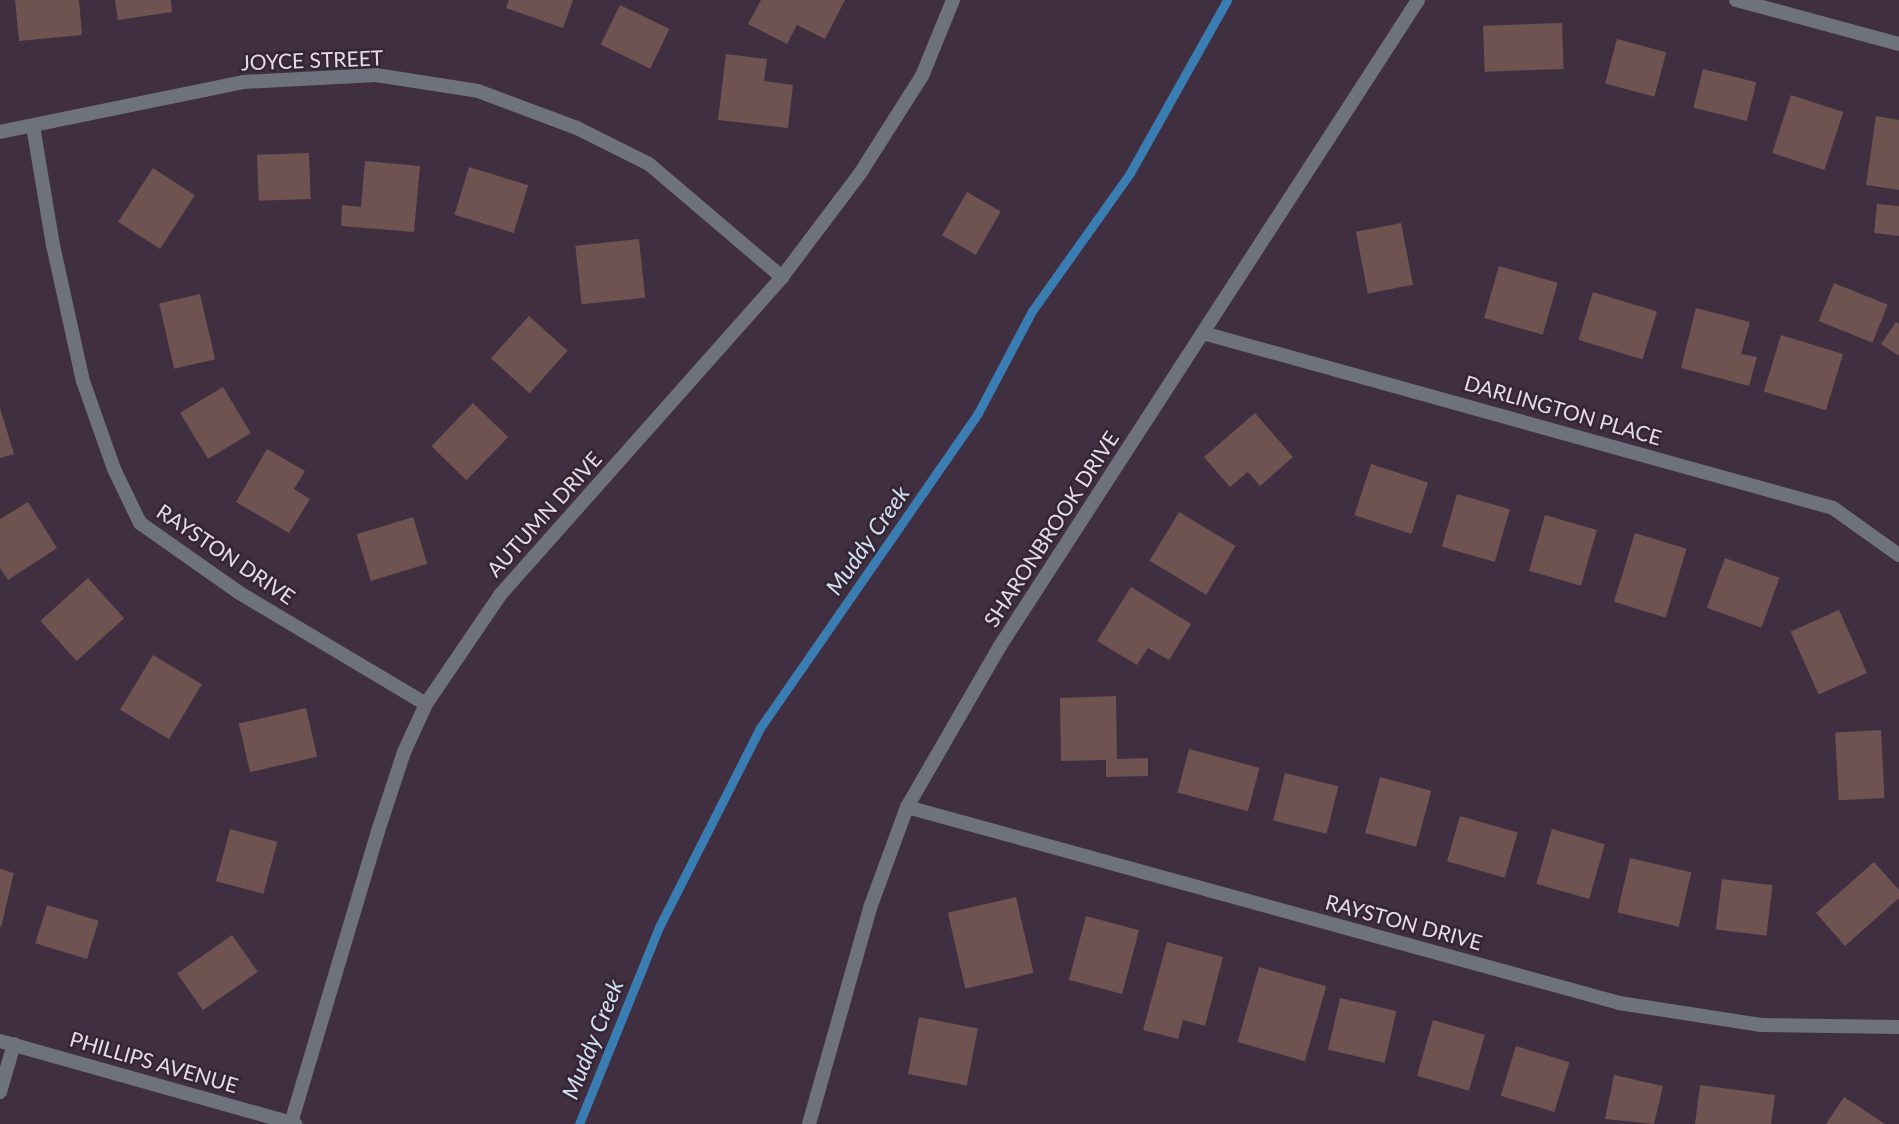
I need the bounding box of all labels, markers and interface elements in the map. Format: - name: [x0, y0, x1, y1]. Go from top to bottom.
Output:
- street label: JOYCE STREET: [240, 45, 384, 75]
- street label: DARLINGTON PLACE: [1461, 370, 1665, 450]
- street label: SHARONBROOK DRIVE: [978, 426, 1124, 632]
- street label: AUTUMN DRIVE: [481, 446, 607, 582]
- water label: Muddy Creek: [819, 480, 915, 600]
- street label: RAYSTON DRIVE: [152, 498, 300, 610]
- street label: RAYSTON DRIVE: [1323, 889, 1485, 955]
- water label: Muddy Creek: [555, 975, 629, 1103]
- street label: PHILLIPS AVENUE: [67, 1026, 241, 1098]

